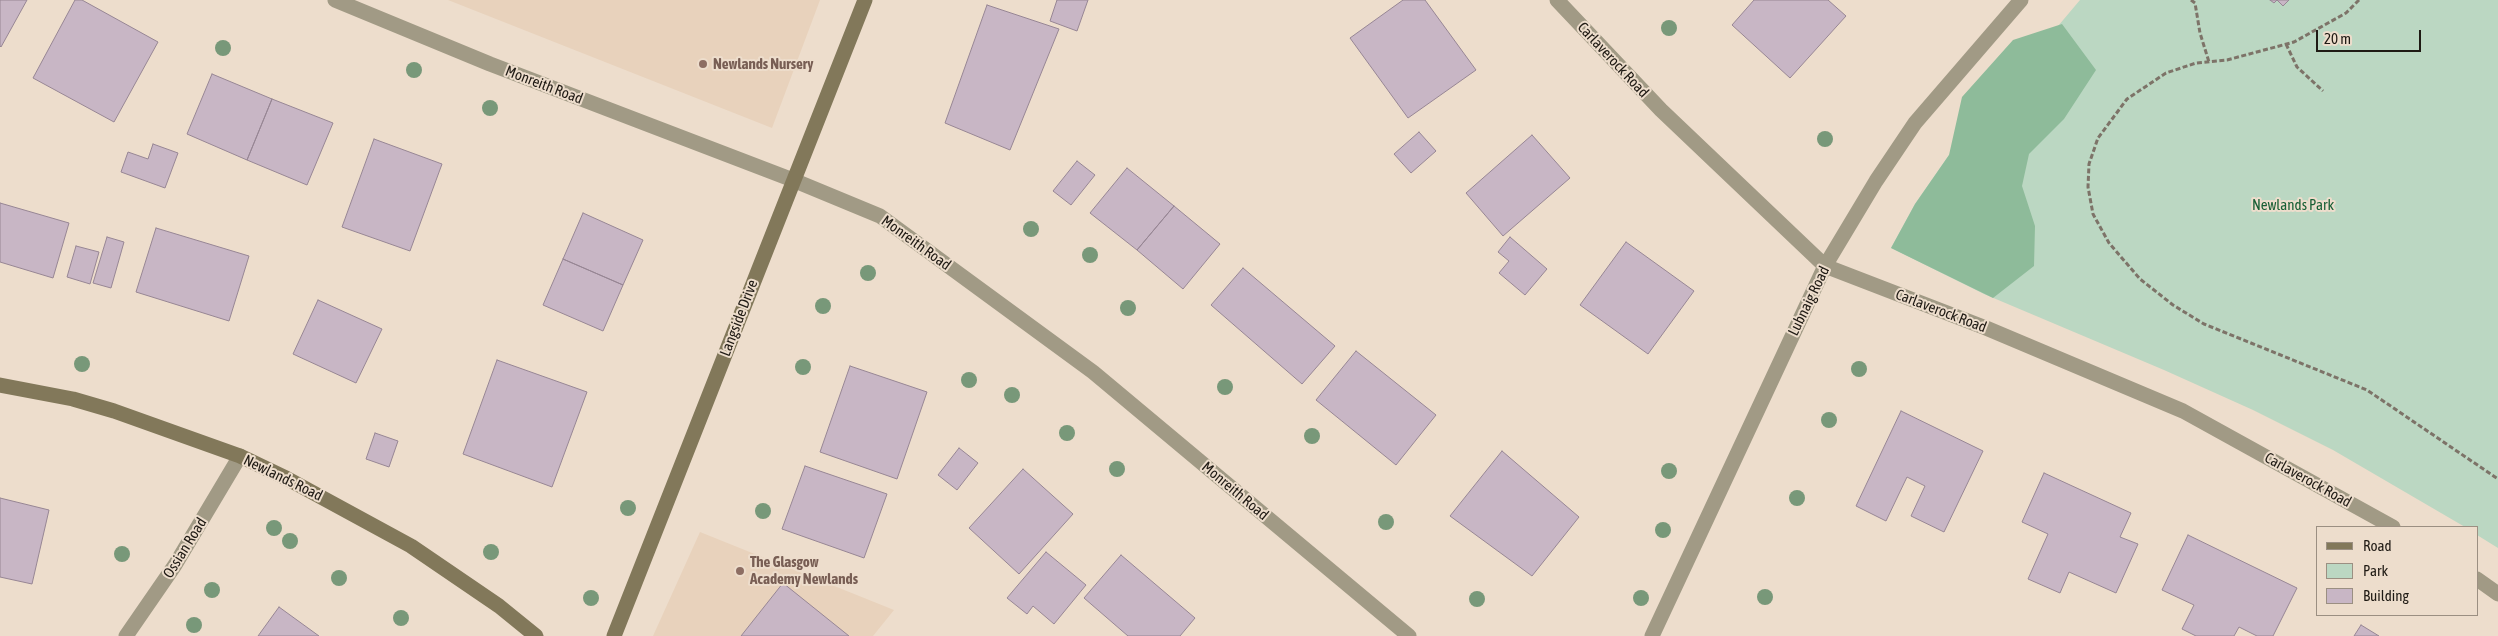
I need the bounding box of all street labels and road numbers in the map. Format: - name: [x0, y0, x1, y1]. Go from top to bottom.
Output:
- street label: Carlaverock Road: [1574, 19, 1652, 101]
- street label: Monreith Road: [503, 62, 585, 108]
- street label: Monreith Road: [878, 212, 954, 274]
- street label: Lubnaig Road: [1784, 263, 1834, 339]
- street label: Langside Drive: [716, 277, 762, 359]
- street label: Carlaverock Road: [1893, 285, 1989, 337]
- street label: Carlaverock Road: [2262, 449, 2354, 511]
- street label: Newlands Road: [241, 451, 325, 505]
- street label: Monreith Road: [1198, 458, 1272, 524]
- street label: Ossian Road: [159, 515, 211, 581]

